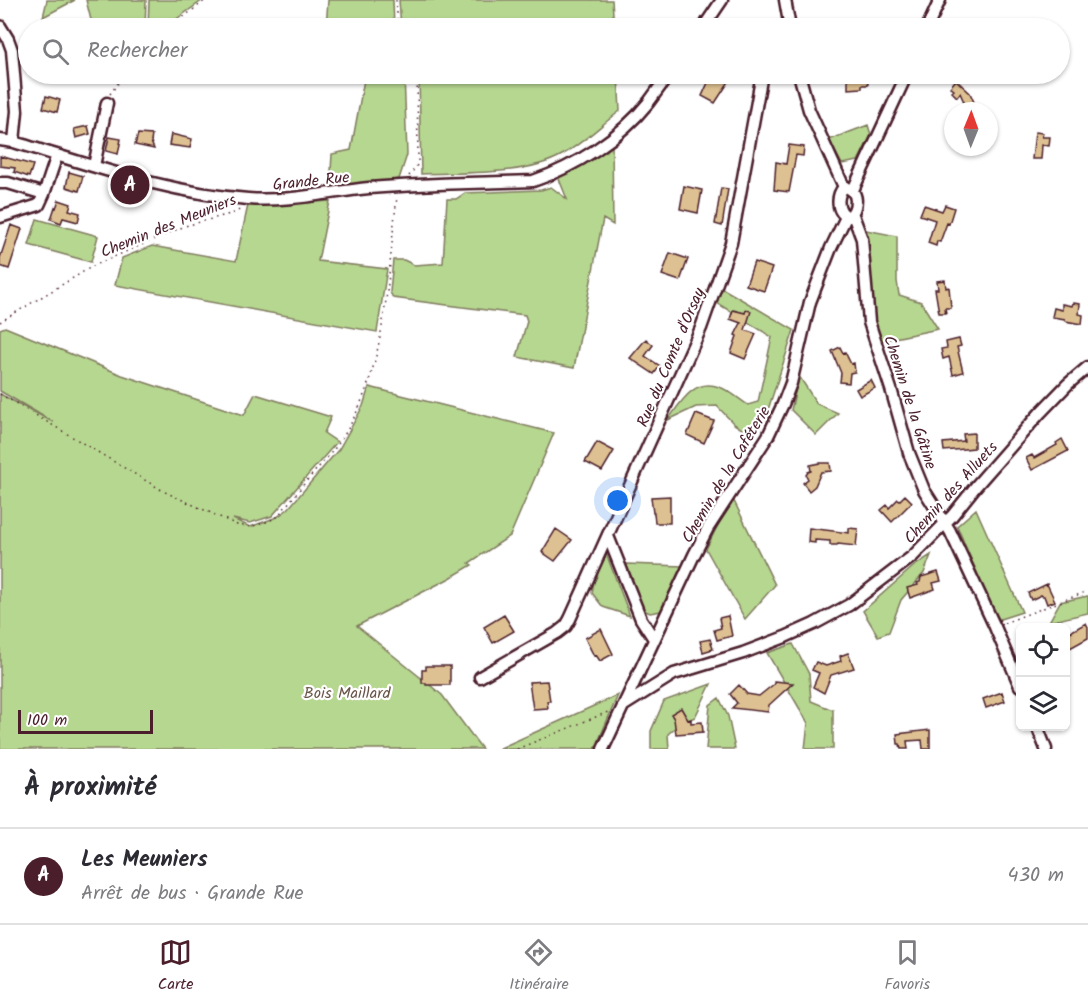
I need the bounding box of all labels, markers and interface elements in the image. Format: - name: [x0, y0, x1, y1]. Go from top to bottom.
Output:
- search box: [18, 18, 1070, 84]
- text: Rechercher: [87, 34, 187, 69]
- icon: search: [39, 35, 72, 68]
- north arrow: [944, 102, 998, 156]
- pin: A: [110, 162, 150, 207]
- street label: Grande Rue: [272, 165, 351, 198]
- street label: Chemin des Meuniers: [97, 188, 240, 265]
- street label: Rue du Comte d'Orsay: [631, 284, 712, 431]
- street label: Chemin de la Gâtine: [876, 332, 943, 473]
- street label: Chemin de la Caféterie: [675, 401, 777, 548]
- street label: Chemin des Alluets: [898, 436, 1004, 550]
- your location: [603, 486, 632, 515]
- map controls: [1016, 623, 1070, 731]
- button: locate: [1016, 623, 1070, 677]
- button: layers: [1016, 677, 1070, 731]
- park label: Bois Maillard: [303, 681, 392, 706]
- scale bar: [18, 707, 153, 734]
- text: 100 m: [27, 708, 67, 733]
- text: À proximité: [24, 767, 156, 809]
- text: Les Meuniers: [81, 843, 207, 878]
- text: A: [37, 860, 50, 892]
- text: 430 m: [1008, 860, 1064, 892]
- text: Arrêt de bus · Grande Rue: [81, 878, 304, 910]
- tab: Carte: [158, 936, 194, 997]
- tab: Itinéraire: [509, 936, 569, 997]
- tab: Favoris: [884, 936, 930, 997]

